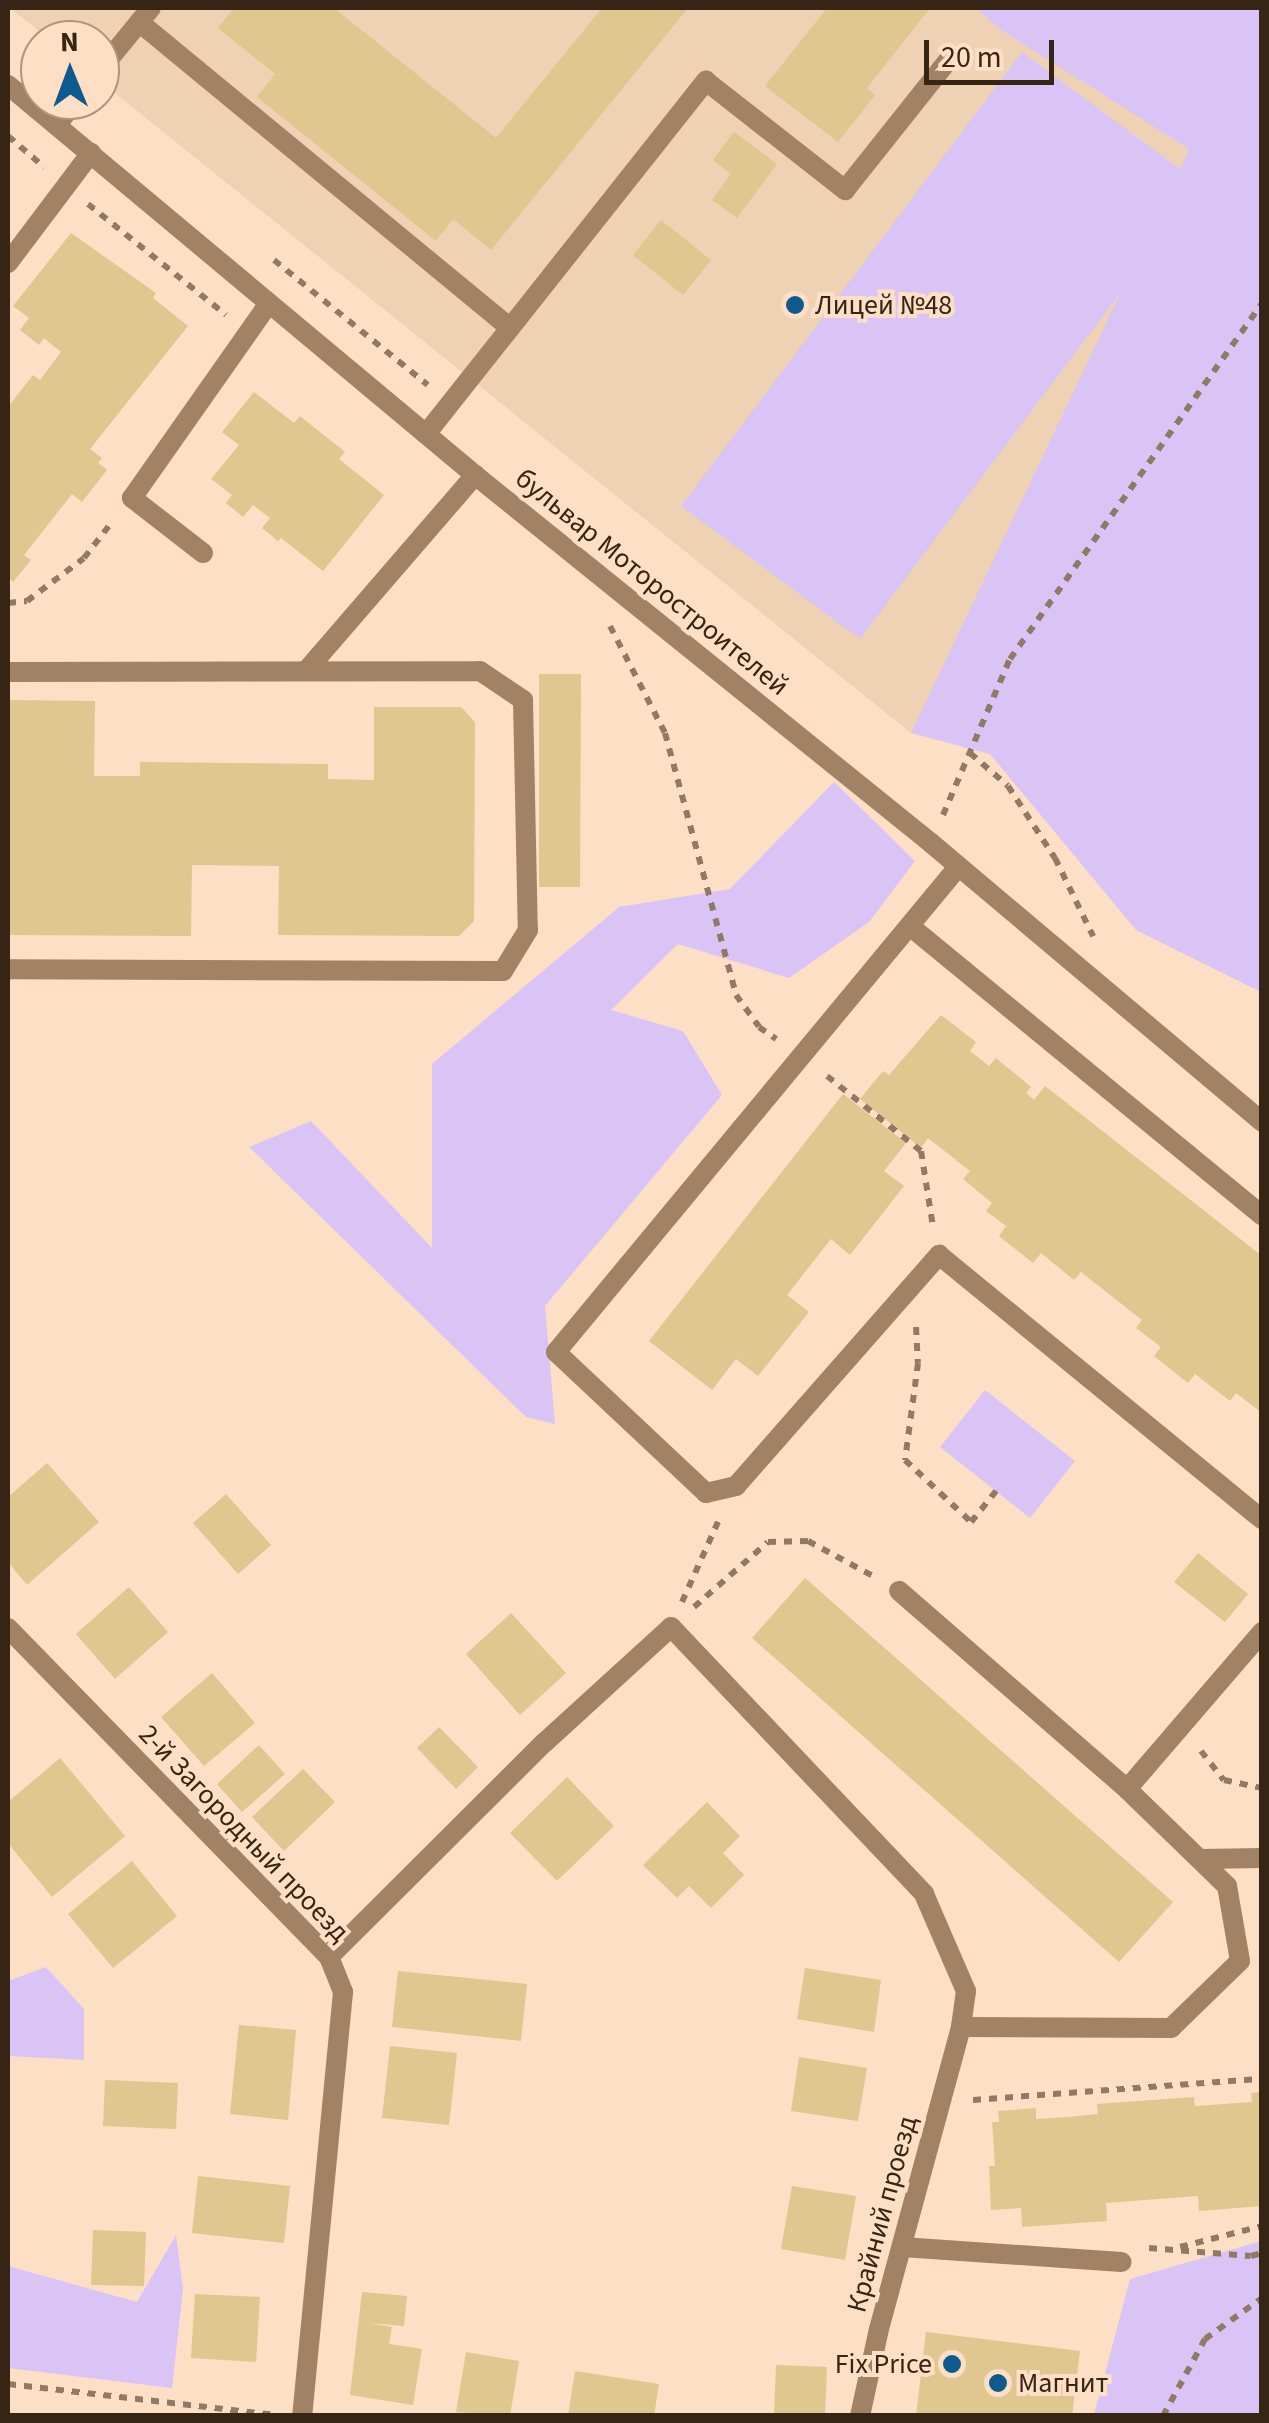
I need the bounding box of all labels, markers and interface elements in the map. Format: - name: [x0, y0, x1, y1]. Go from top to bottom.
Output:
- north arrow: [20, 20, 120, 120]
- scale bar: [929, 20, 1059, 82]
- text: N: [60, 22, 79, 62]
- text: 20 m: [941, 36, 1002, 79]
- place label: Лицей №48: [815, 288, 952, 322]
- marker: Лицей №48: [784, 294, 806, 316]
- street label: бульвар Моторостроителей: [508, 461, 796, 703]
- street label: 2-й Загородный проезд: [132, 1718, 356, 1948]
- street label: Крайний проезд: [840, 2112, 924, 2316]
- place label: Fix Price: [835, 2347, 932, 2381]
- marker: Fix Price: [941, 2353, 963, 2375]
- place label: Магнит: [1018, 2366, 1108, 2400]
- marker: Магнит: [987, 2372, 1009, 2394]

